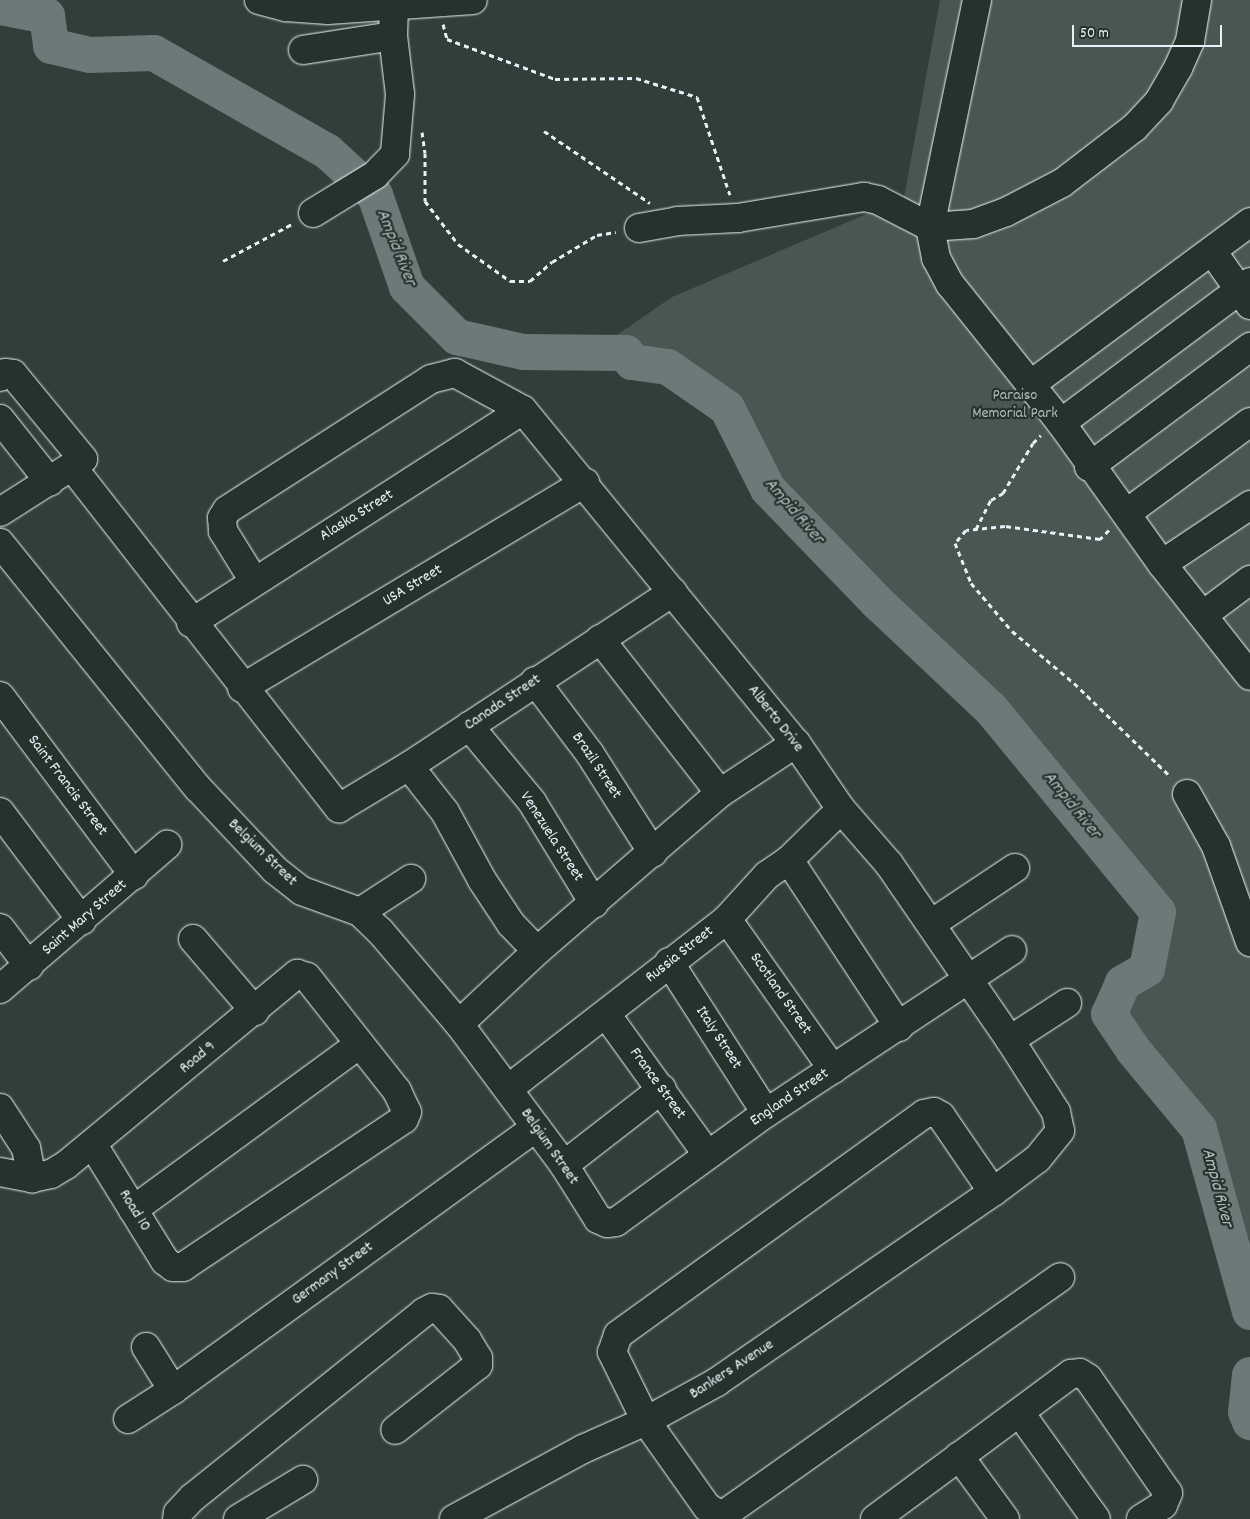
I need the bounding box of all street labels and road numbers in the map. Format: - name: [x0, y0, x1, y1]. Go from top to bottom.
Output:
- street label: Alaska Street: [317, 486, 397, 546]
- street label: USA Street: [380, 561, 446, 611]
- street label: Canada Street: [461, 670, 545, 736]
- street label: Alberto Drive: [743, 682, 807, 756]
- street label: Brazil Street: [567, 729, 625, 803]
- street label: Saint Francis Street: [23, 732, 111, 840]
- street label: Venezuela Street: [515, 789, 587, 885]
- street label: Belgium Street: [223, 815, 301, 891]
- street label: Saint Mary Street: [39, 876, 131, 960]
- street label: Russia Street: [642, 922, 718, 988]
- street label: Scotland Street: [745, 949, 815, 1039]
- street label: Italy Street: [691, 1003, 745, 1073]
- street label: Road 9: [176, 1037, 220, 1079]
- street label: France Street: [625, 1044, 689, 1124]
- street label: England Street: [747, 1065, 833, 1131]
- street label: Belgium Street: [516, 1105, 582, 1189]
- street label: Road 10: [114, 1186, 154, 1236]
- street label: Germany Street: [289, 1238, 377, 1310]
- street label: Bankers Avenue: [686, 1336, 778, 1404]

